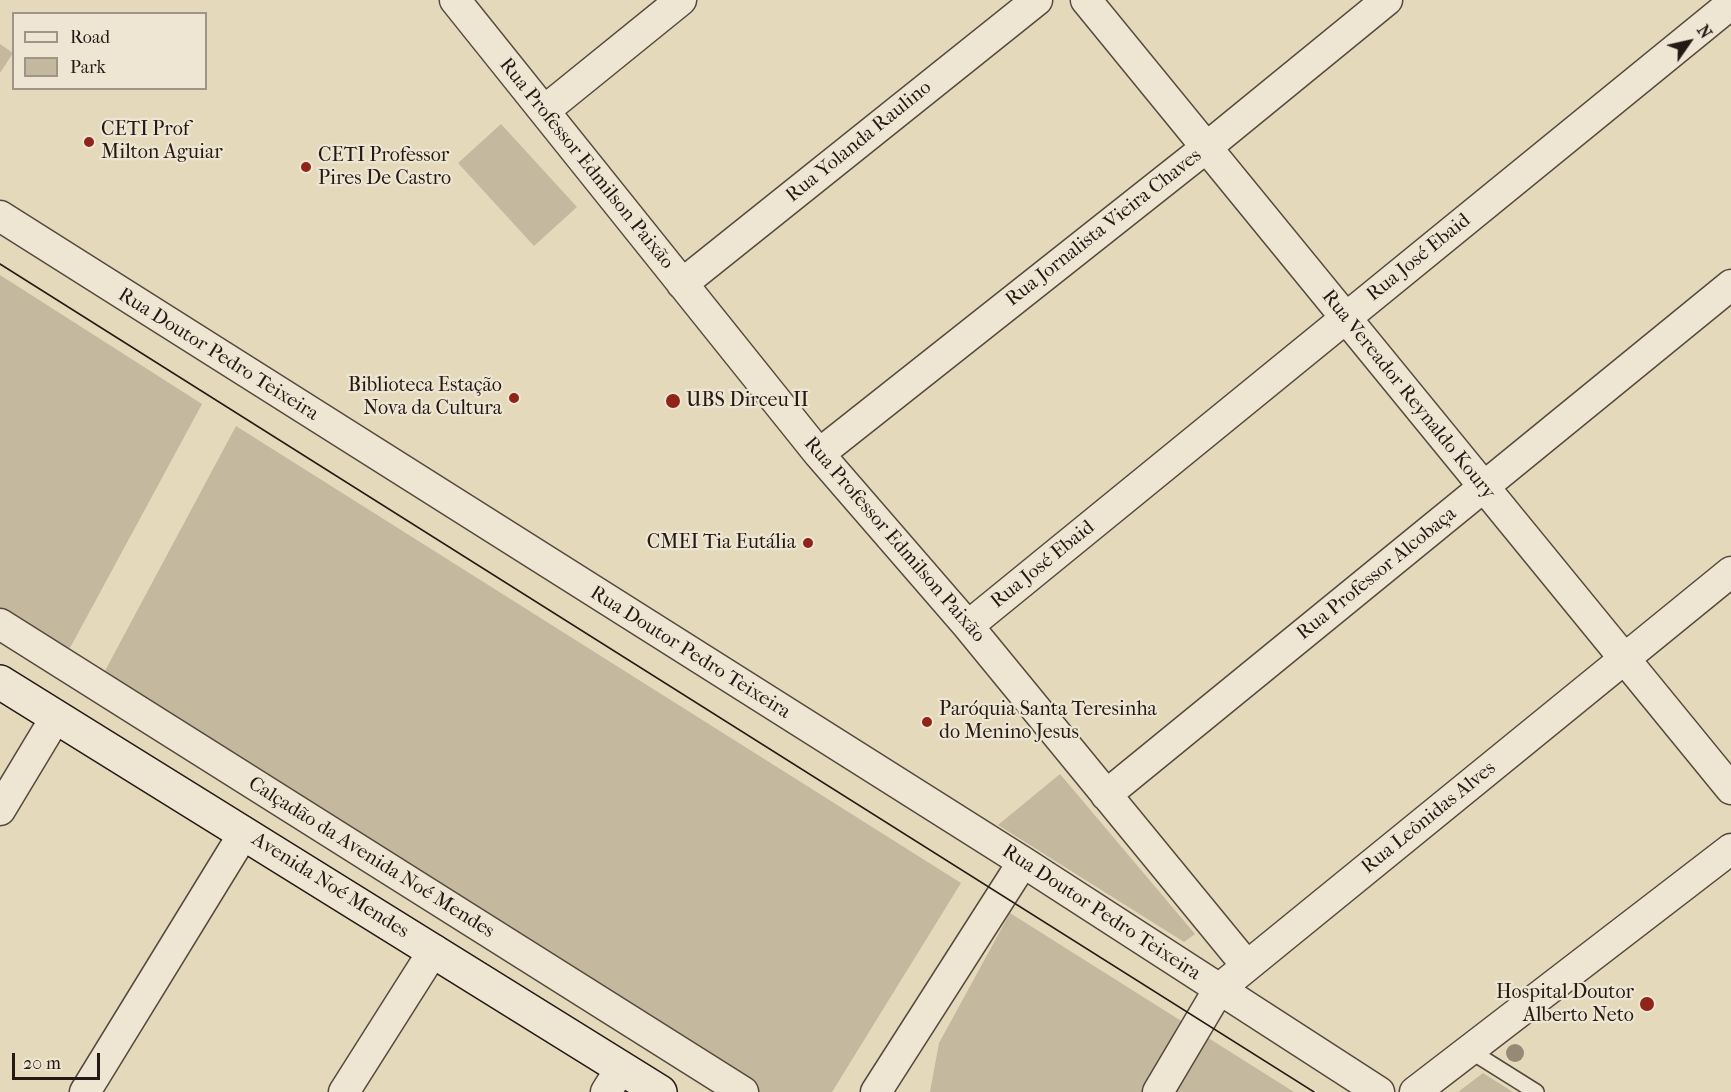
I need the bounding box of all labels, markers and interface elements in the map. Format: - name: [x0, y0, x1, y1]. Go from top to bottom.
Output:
- legend: [12, 12, 207, 90]
- north arrow: [1659, 12, 1719, 72]
- text: N: [1693, 21, 1716, 42]
- text: Road: [70, 27, 110, 48]
- street label: Rua Professor Edmilson Paixão: [493, 54, 679, 274]
- text: Park: [70, 57, 106, 78]
- street label: Rua Yolanda Raulino: [782, 76, 936, 208]
- place label: CETI Prof Milton Aguiar: [101, 118, 223, 165]
- marker: CETI Prof Milton Aguiar: [82, 135, 96, 149]
- place label: CETI Professor Pires De Castro: [318, 144, 451, 191]
- street label: Rua Jornalista Vieira Chaves: [1001, 144, 1207, 312]
- marker: CETI Professor Pires De Castro: [299, 160, 313, 174]
- street label: Rua José Ebaid: [1362, 209, 1476, 307]
- street label: Rua Doutor Pedro Teixeira: [113, 283, 323, 427]
- street label: Rua Vereador Reynaldo Koury: [1316, 285, 1500, 505]
- place label: Biblioteca Estação Nova da Cultura: [348, 374, 502, 421]
- place label: UBS Dirceu II: [686, 389, 809, 413]
- marker: Biblioteca Estação Nova da Cultura: [507, 391, 521, 405]
- marker: UBS Dirceu II: [664, 392, 682, 410]
- street label: Rua Professor Edmilson Paixão: [798, 432, 990, 648]
- street label: Rua Professor Alcobaça: [1292, 502, 1462, 646]
- street label: Rua José Ebaid: [986, 516, 1100, 614]
- place label: CMEI Tia Eutália: [647, 531, 796, 555]
- marker: CMEI Tia Eutália: [801, 536, 815, 550]
- street label: Rua Doutor Pedro Teixeira: [585, 581, 795, 725]
- place label: Paróquia Santa Teresinha do Menino Jesus: [939, 698, 1157, 745]
- marker: Paróquia Santa Teresinha do Menino Jesus: [920, 715, 934, 729]
- street label: Rua Leônidas Alves: [1357, 757, 1501, 879]
- street label: Calçadão da Avenida Noé Mendes: [243, 772, 499, 944]
- street label: Avenida Noé Mendes: [247, 828, 413, 944]
- street label: Rua Doutor Pedro Teixeira: [997, 840, 1205, 986]
- place label: Hospital Doutor Alberto Neto: [1496, 981, 1634, 1028]
- marker: Hospital Doutor Alberto Neto: [1638, 995, 1656, 1013]
- scale bar: [15, 1041, 104, 1079]
- text: 20 m: [23, 1053, 61, 1074]

